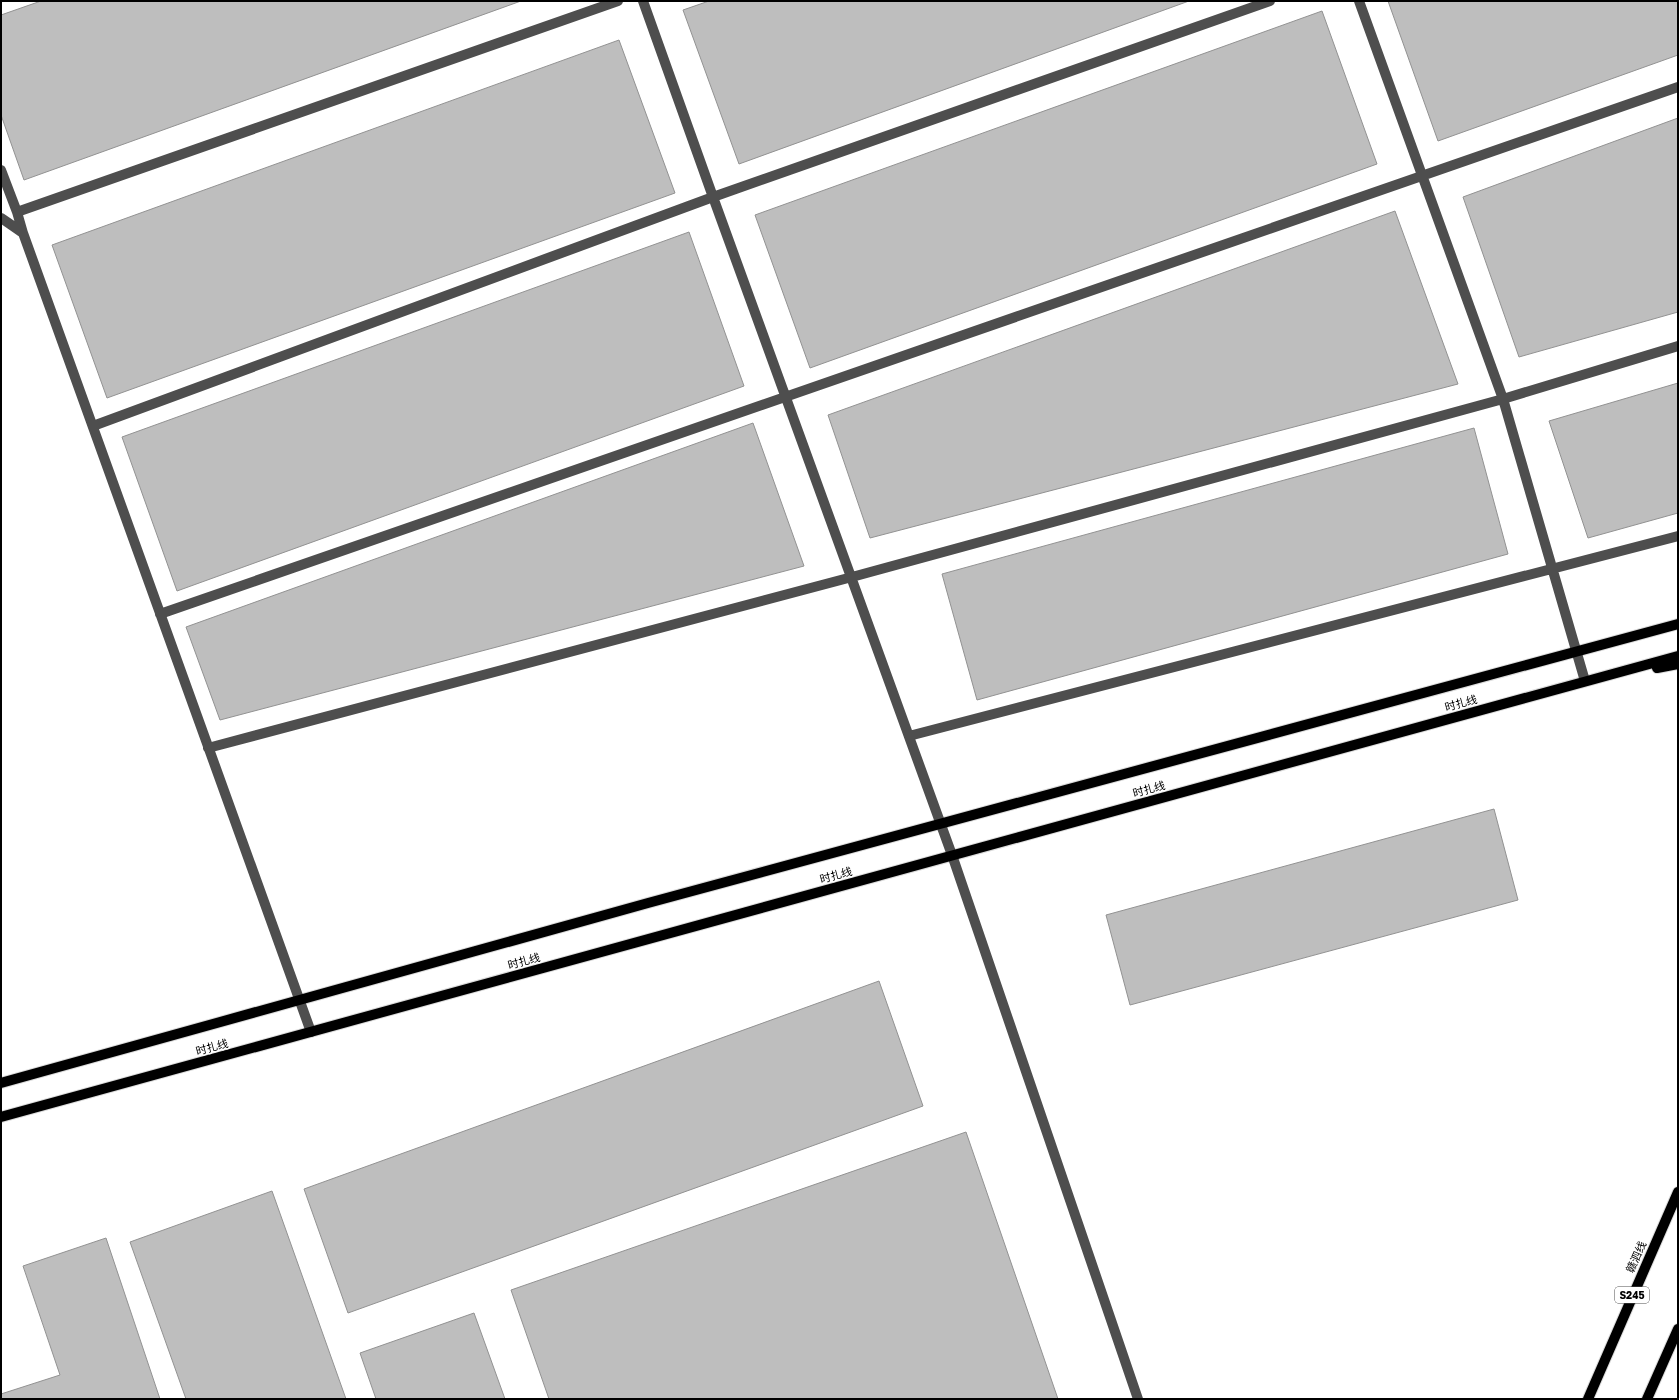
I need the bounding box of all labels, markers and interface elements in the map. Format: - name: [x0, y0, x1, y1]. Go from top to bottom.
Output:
- street label: 时扎线: [1443, 692, 1478, 713]
- street label: 时扎线: [1131, 778, 1166, 799]
- street label: 时扎线: [818, 864, 853, 885]
- street label: 时扎线: [506, 950, 541, 971]
- street label: 时扎线: [194, 1036, 229, 1057]
- street label: 赣泗线: [1623, 1239, 1648, 1275]
- road number: S245: [1615, 1287, 1649, 1303]

